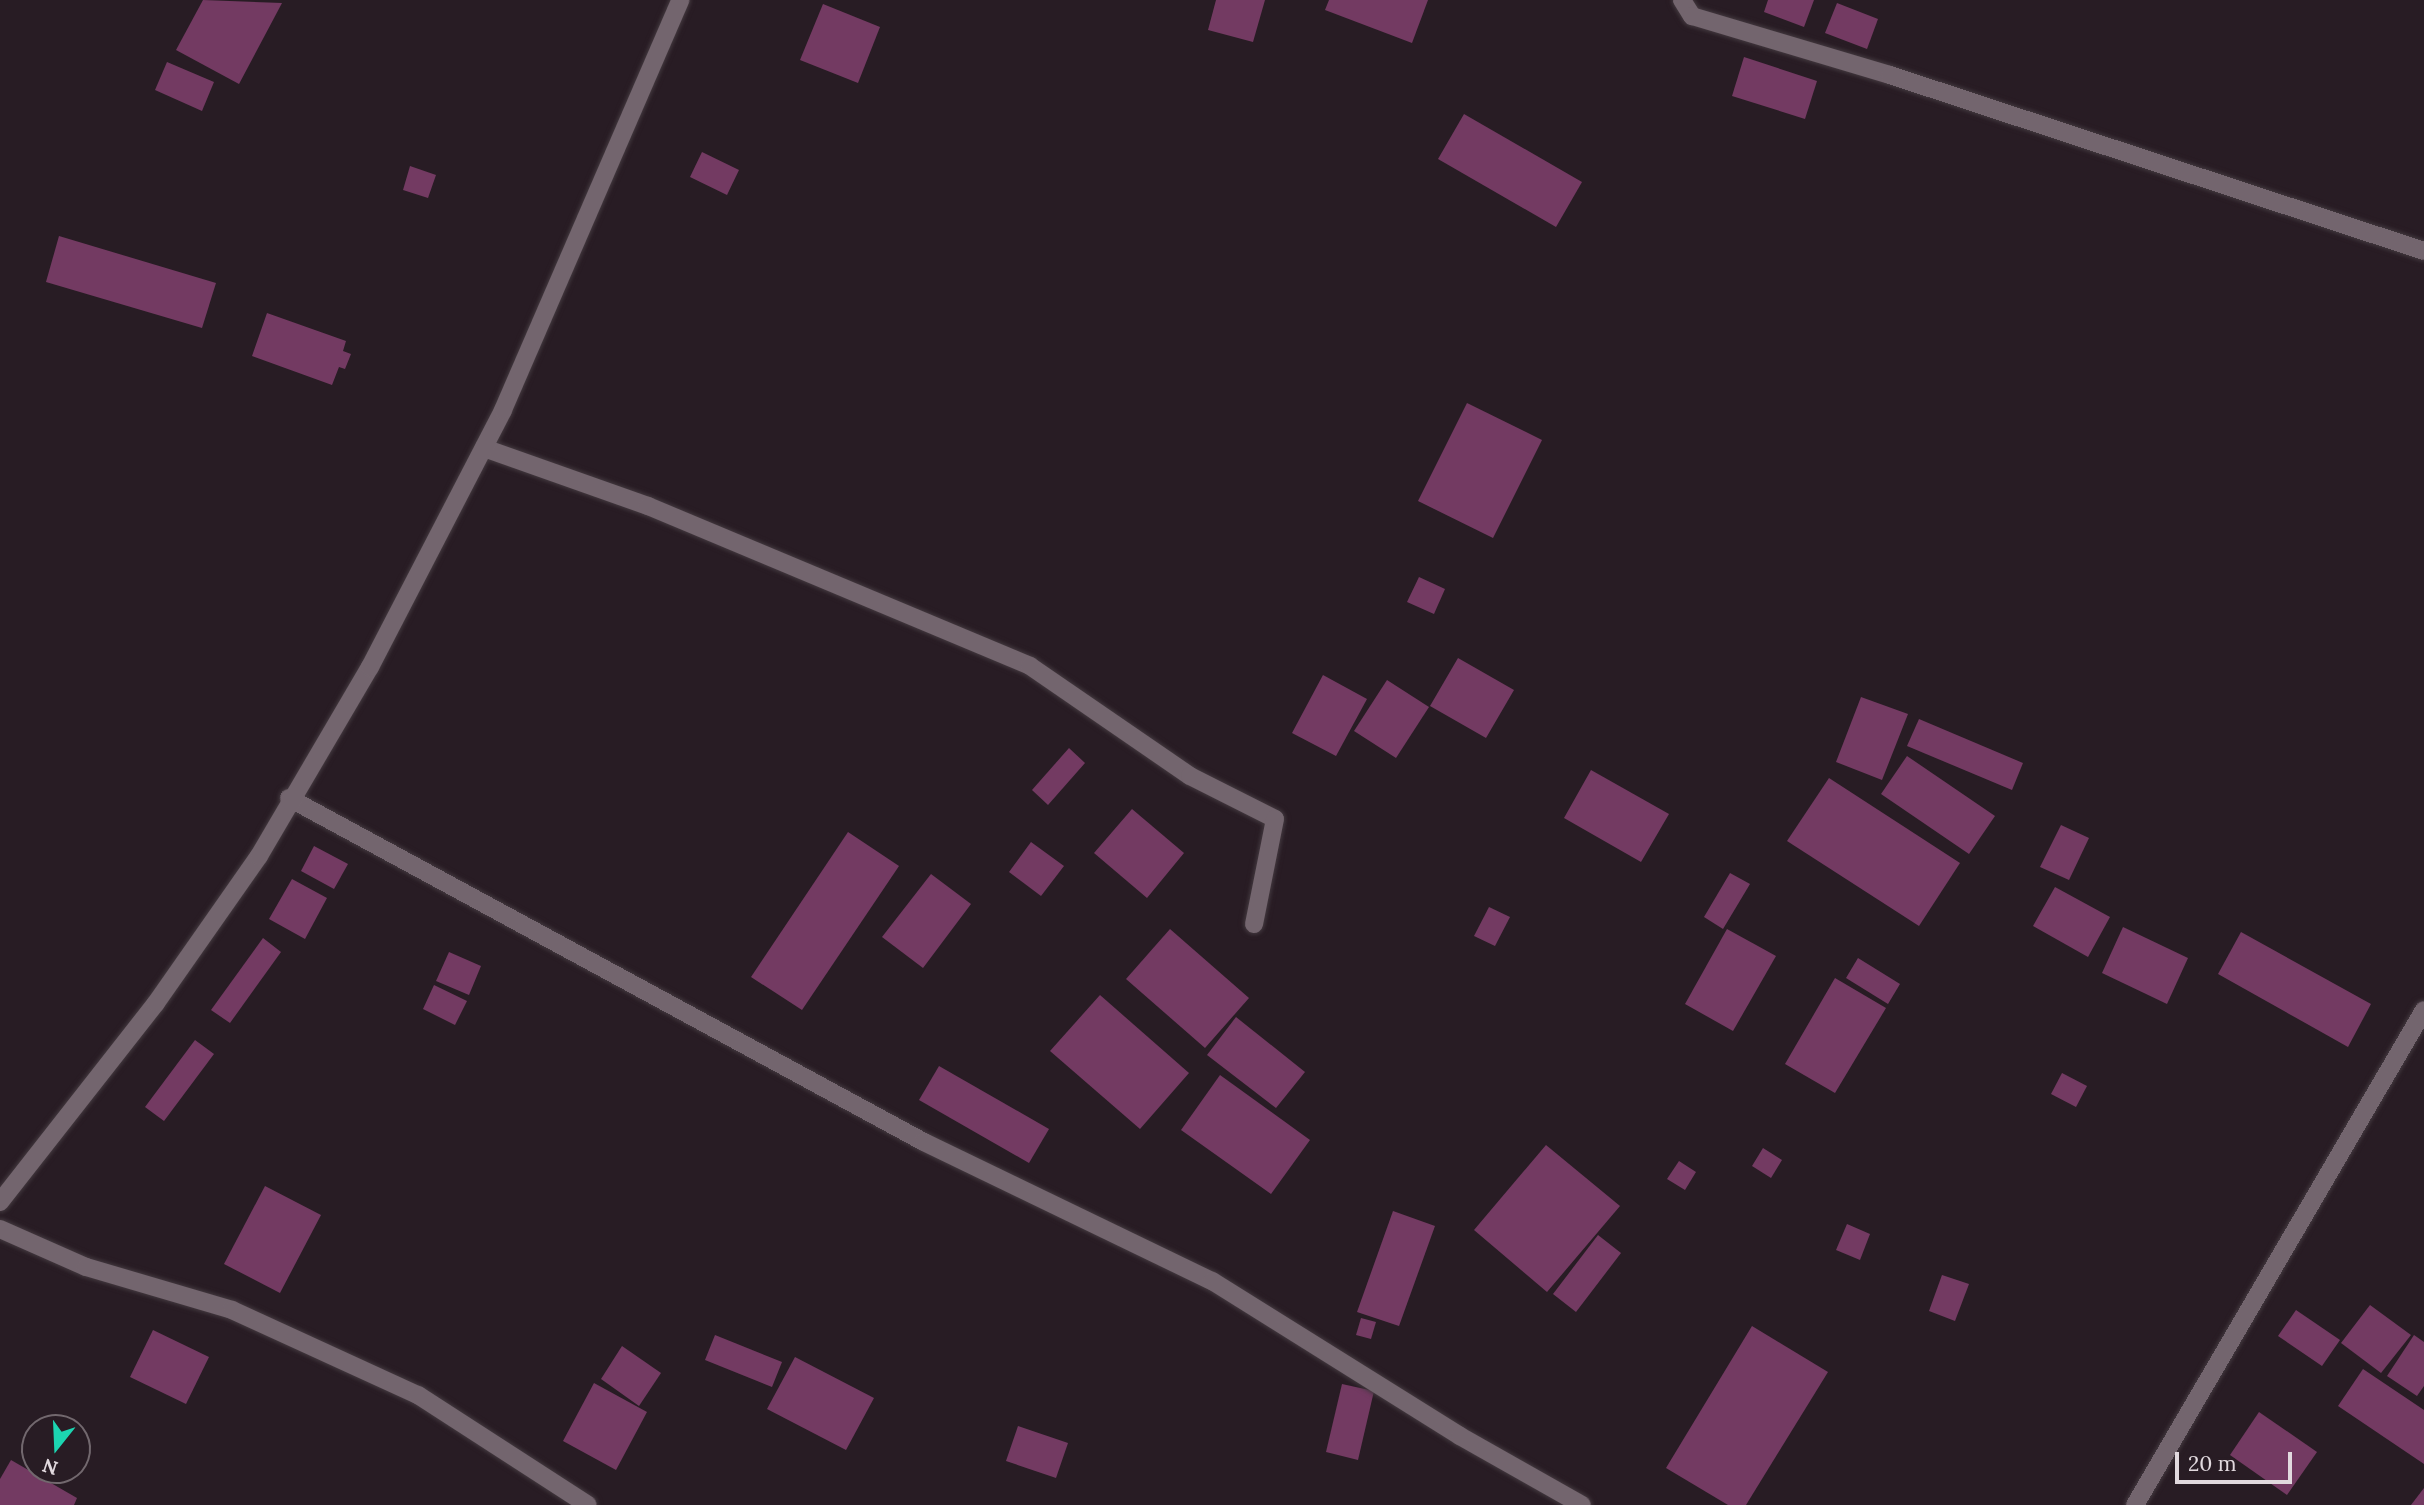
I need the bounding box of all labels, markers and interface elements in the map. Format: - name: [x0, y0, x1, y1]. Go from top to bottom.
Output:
- north arrow: [21, 1414, 91, 1484]
- scale bar: [2179, 1438, 2296, 1482]
- text: 20 m: [2188, 1450, 2237, 1477]
- text: N: [39, 1453, 61, 1481]

